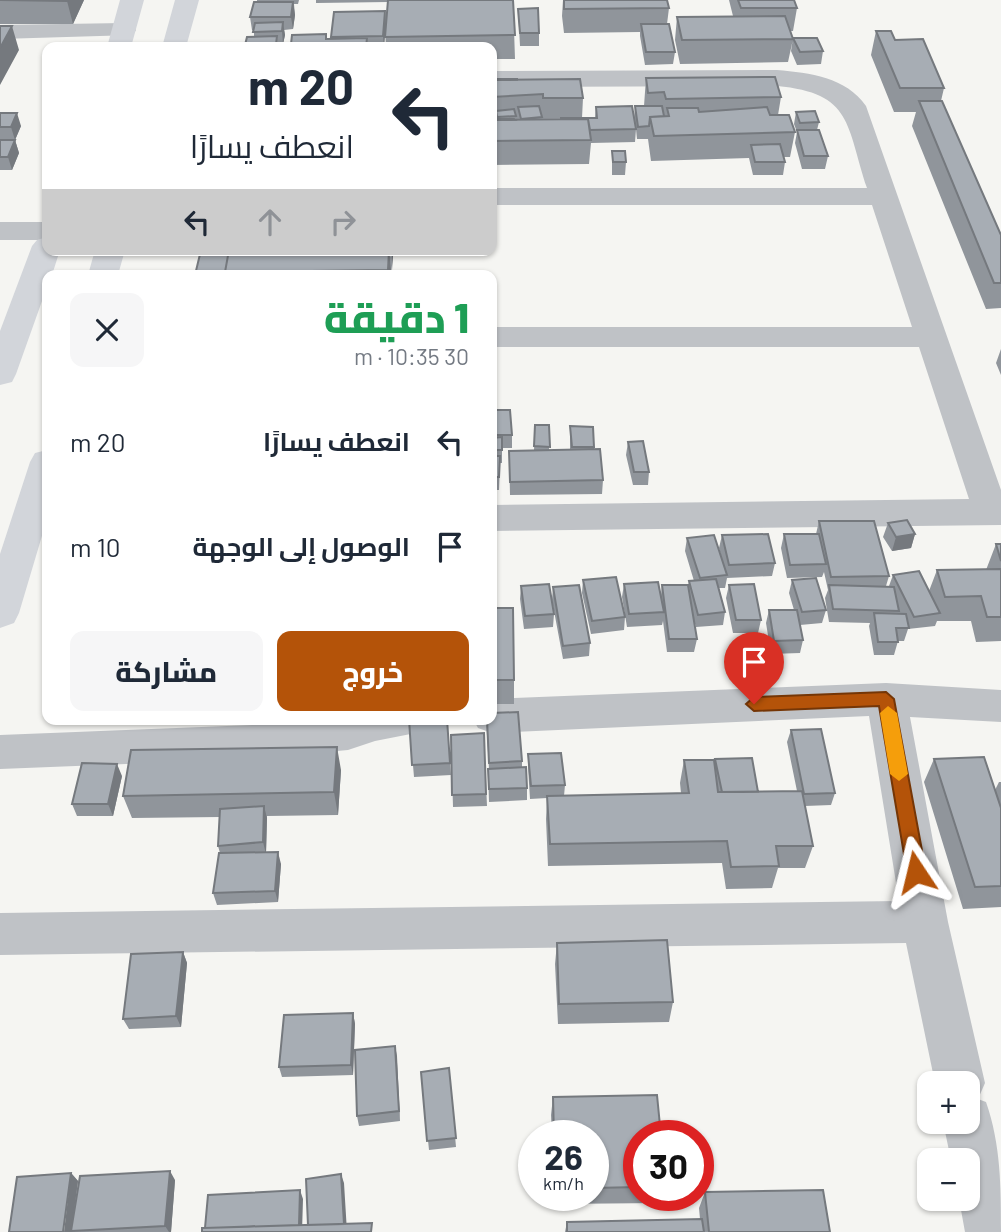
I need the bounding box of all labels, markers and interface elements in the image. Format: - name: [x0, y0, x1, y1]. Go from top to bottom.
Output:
- text: 20 m: [248, 56, 354, 115]
- icon: left: [378, 70, 469, 161]
- text: انعطف يسارًا: [190, 126, 354, 164]
- icon: left: [178, 203, 216, 241]
- icon: ahead: [251, 203, 289, 241]
- icon: right: [324, 203, 362, 241]
- text: 1 دقيقة: [324, 291, 469, 341]
- button: close: [70, 293, 144, 367]
- text: 30 m · 10:35: [354, 342, 469, 370]
- icon: left: [431, 423, 469, 461]
- text: انعطف يسارًا: [263, 425, 410, 456]
- text: 20 m: [70, 426, 125, 457]
- icon: arrive: [431, 528, 469, 566]
- text: الوصول إلى الوجهة: [192, 530, 410, 561]
- text: 10 m: [70, 531, 121, 562]
- button: مشاركة: [70, 631, 263, 711]
- button: خروج: [277, 631, 469, 711]
- pin: [724, 632, 784, 704]
- icon: arrive: [735, 643, 773, 681]
- position arrow: [879, 835, 953, 909]
- map controls: [917, 1071, 980, 1211]
- button: +: [917, 1071, 980, 1134]
- speed limit sign: 30: [623, 1120, 714, 1211]
- text: 26: [544, 1135, 583, 1177]
- button: −: [917, 1148, 980, 1211]
- text: km/h: [543, 1172, 584, 1194]

